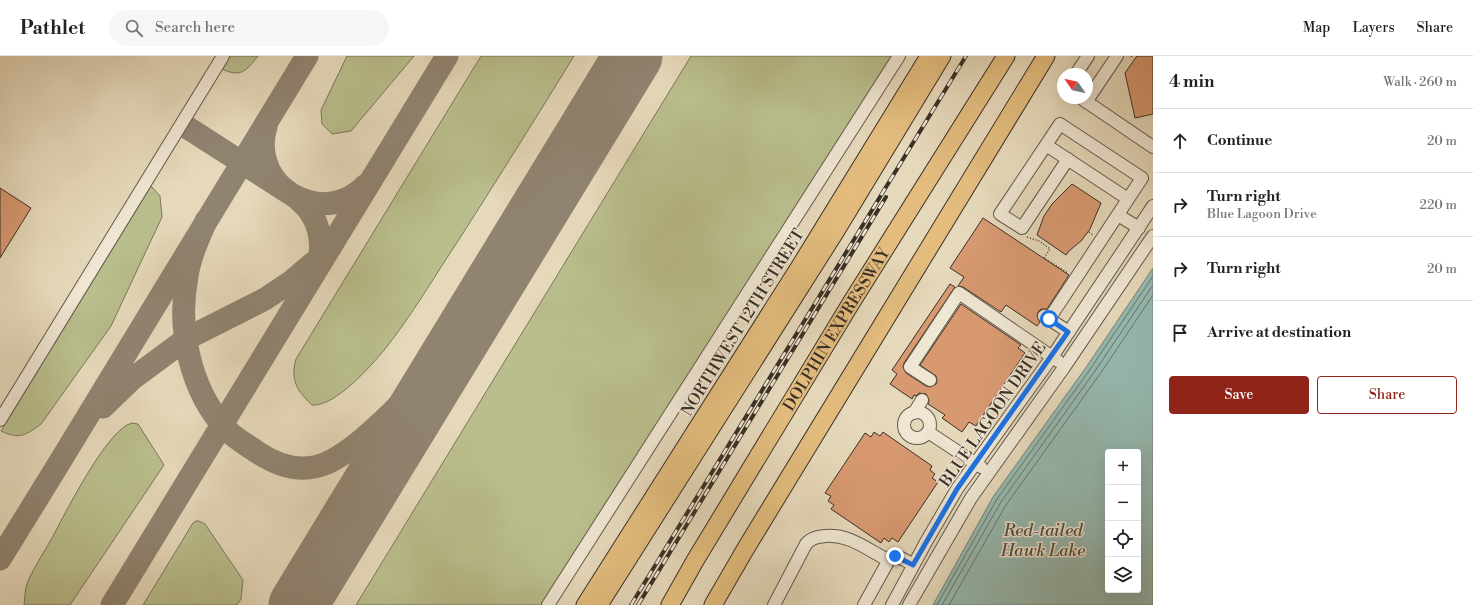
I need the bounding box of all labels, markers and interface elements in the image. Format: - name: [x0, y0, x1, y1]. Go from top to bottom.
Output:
- search box: [109, 10, 389, 46]
- text: Pathlet: [20, 16, 85, 40]
- icon: search: [123, 17, 145, 39]
- text: Search here: [155, 18, 235, 37]
- text: Map: [1303, 19, 1330, 37]
- text: Layers: [1352, 19, 1395, 37]
- text: Share: [1417, 19, 1453, 37]
- north arrow: [1057, 68, 1093, 104]
- text: 4 min: [1169, 71, 1214, 93]
- text: Walk · 260 m: [1383, 74, 1457, 90]
- icon: ahead: [1169, 130, 1191, 152]
- text: Continue: [1207, 131, 1272, 150]
- text: 20 m: [1427, 133, 1457, 149]
- text: Turn right: [1207, 187, 1281, 206]
- icon: right: [1169, 194, 1191, 216]
- text: 220 m: [1419, 197, 1457, 213]
- text: Blue Lagoon Drive: [1207, 206, 1317, 222]
- street label: NORTHWEST 12TH STREET: [677, 225, 809, 420]
- street label: DOLPHIN EXPRESSWAY: [779, 243, 895, 415]
- icon: right: [1169, 258, 1191, 280]
- text: Turn right: [1207, 259, 1281, 278]
- text: 20 m: [1427, 261, 1457, 277]
- route start: [1040, 310, 1058, 328]
- icon: arrive: [1169, 322, 1191, 344]
- text: Arrive at destination: [1207, 323, 1351, 342]
- street label: BLUE LAGOON DRIVE: [935, 338, 1051, 492]
- button: Save: [1169, 376, 1309, 414]
- button: Share: [1317, 376, 1457, 414]
- map controls: [1105, 449, 1141, 593]
- button: +: [1105, 449, 1141, 485]
- button: −: [1105, 485, 1141, 521]
- water label: Red-tailed Hawk Lake: [1000, 520, 1085, 562]
- button: locate: [1105, 521, 1141, 557]
- route end: [886, 547, 904, 565]
- button: layers: [1105, 557, 1141, 593]

